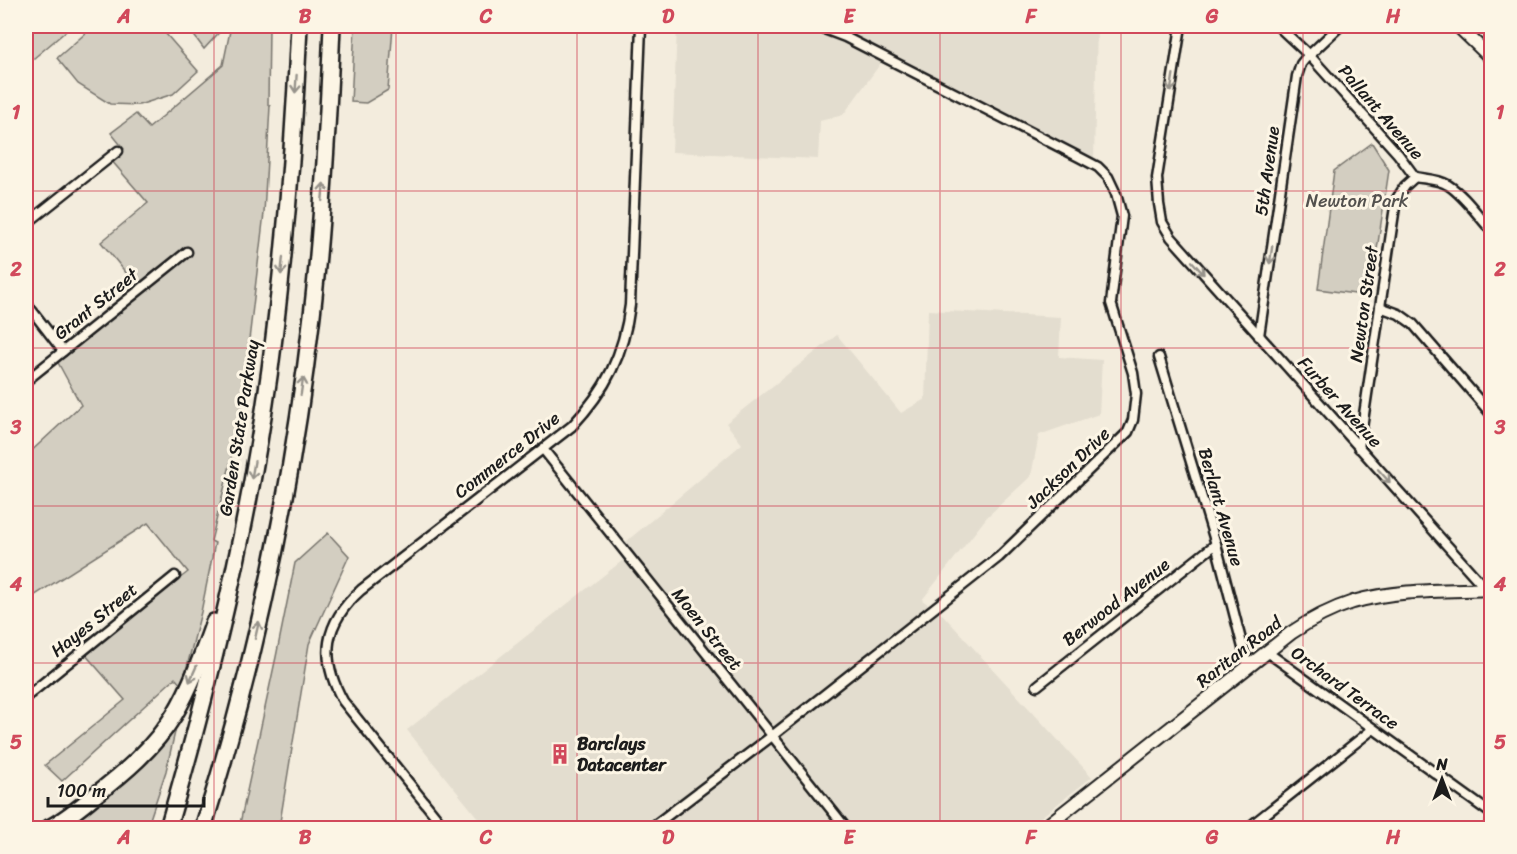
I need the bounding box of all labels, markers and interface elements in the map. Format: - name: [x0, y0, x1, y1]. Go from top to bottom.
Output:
- text: A: [116, 0, 131, 34]
- text: B: [299, 0, 312, 34]
- text: C: [479, 0, 493, 34]
- text: D: [662, 0, 675, 34]
- text: E: [843, 0, 856, 34]
- text: F: [1025, 0, 1038, 34]
- text: G: [1205, 0, 1219, 34]
- text: H: [1385, 0, 1401, 34]
- street label: Pallant Avenue: [1330, 57, 1432, 167]
- one-way arrow: [291, 73, 302, 93]
- one-way arrow: [1166, 73, 1177, 93]
- text: 1: [12, 95, 21, 130]
- text: 1: [1496, 95, 1505, 130]
- street label: 5th Avenue: [1245, 124, 1289, 218]
- one-way arrow: [318, 182, 329, 202]
- park label: Newton Park: [1306, 185, 1409, 217]
- street label: Newton Street: [1340, 243, 1388, 364]
- one-way arrow: [1266, 245, 1277, 265]
- text: 2: [9, 252, 22, 287]
- text: 2: [1493, 252, 1506, 287]
- one-way arrow: [276, 256, 287, 276]
- street label: Grant Street: [46, 259, 146, 348]
- one-way arrow: [1191, 260, 1205, 275]
- street label: Garden State Parkway: [209, 337, 269, 518]
- street label: Furber Avenue: [1290, 348, 1390, 456]
- one-way arrow: [297, 376, 308, 396]
- street label: Commerce Drive: [447, 403, 567, 507]
- text: 3: [10, 410, 22, 445]
- text: 3: [1494, 410, 1506, 445]
- street label: Jackson Drive: [1017, 419, 1118, 518]
- street label: Berlant Avenue: [1189, 444, 1253, 570]
- one-way arrow: [248, 460, 259, 480]
- one-way arrow: [1377, 468, 1391, 483]
- street label: Berwood Avenue: [1055, 549, 1177, 655]
- text: 4: [9, 567, 23, 602]
- text: 4: [1493, 567, 1507, 602]
- street label: Hayes Street: [43, 574, 145, 665]
- street label: Moen Street: [663, 580, 751, 678]
- street label: Raritan Road: [1189, 607, 1290, 696]
- one-way arrow: [251, 621, 263, 640]
- street label: Orchard Terrace: [1284, 638, 1406, 738]
- one-way arrow: [187, 665, 198, 683]
- text: 5: [10, 725, 22, 760]
- text: 5: [1494, 725, 1506, 760]
- place label: Barclays Datacenter: [577, 728, 667, 781]
- building icon: Barclays Datacenter: [548, 742, 572, 766]
- north arrow: [1412, 749, 1472, 809]
- text: N: [1435, 750, 1448, 779]
- scale bar: [48, 770, 204, 808]
- text: 100 m: [57, 775, 106, 807]
- text: A: [116, 820, 131, 854]
- text: B: [299, 820, 312, 854]
- text: C: [479, 820, 493, 854]
- text: D: [662, 820, 675, 854]
- text: E: [843, 820, 856, 854]
- text: F: [1025, 820, 1038, 854]
- text: G: [1205, 820, 1219, 854]
- text: H: [1385, 820, 1401, 854]

